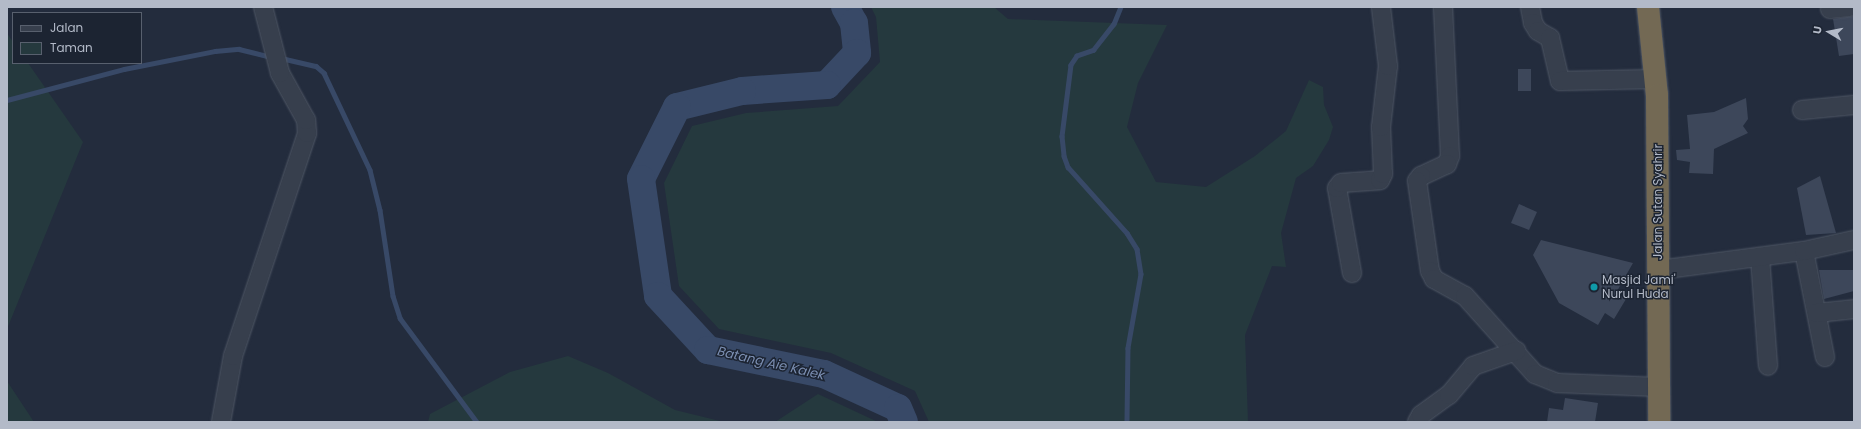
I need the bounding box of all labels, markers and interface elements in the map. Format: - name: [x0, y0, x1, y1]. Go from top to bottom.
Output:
- legend: [12, 12, 142, 64]
- north arrow: [1809, 12, 1849, 52]
- text: Jalan: [50, 19, 83, 36]
- text: U: [1809, 25, 1826, 35]
- text: Taman: [50, 39, 93, 56]
- street label: Jalan Sutan Syahrir: [1651, 144, 1665, 260]
- place label: Masjid Jami' Nurul Huda: [1602, 273, 1676, 301]
- marker: Masjid Jami' Nurul Huda: [1589, 282, 1599, 292]
- water label: Batang Aie Kalek: [716, 344, 826, 384]

